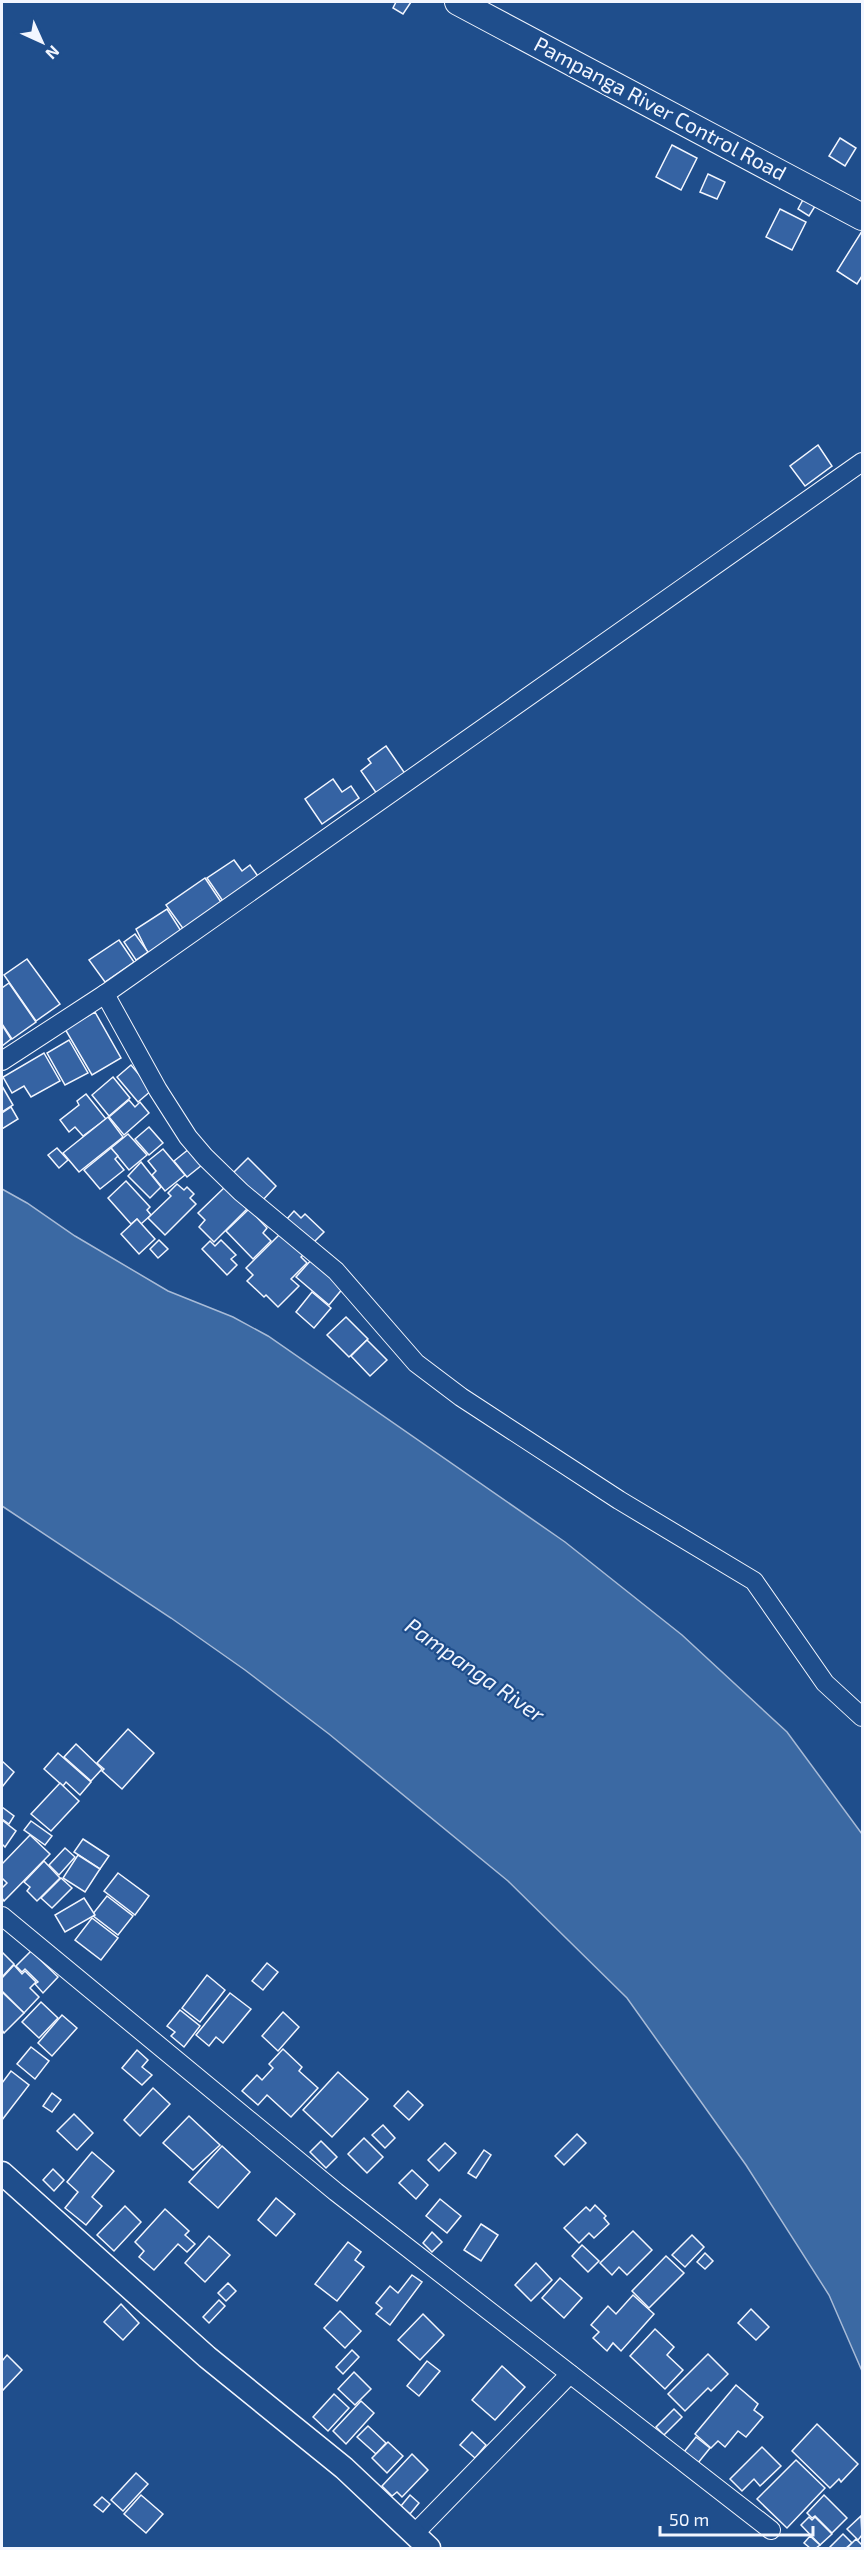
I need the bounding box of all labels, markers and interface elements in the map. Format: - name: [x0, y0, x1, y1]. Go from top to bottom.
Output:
- north arrow: [12, 12, 72, 72]
- street label: Pampanga River Control Road: [530, 30, 791, 185]
- text: N: [42, 42, 64, 64]
- water label: Pampanga River: [401, 1611, 551, 1728]
- scale bar: [660, 2499, 813, 2537]
- text: 50 m: [669, 2508, 709, 2530]

